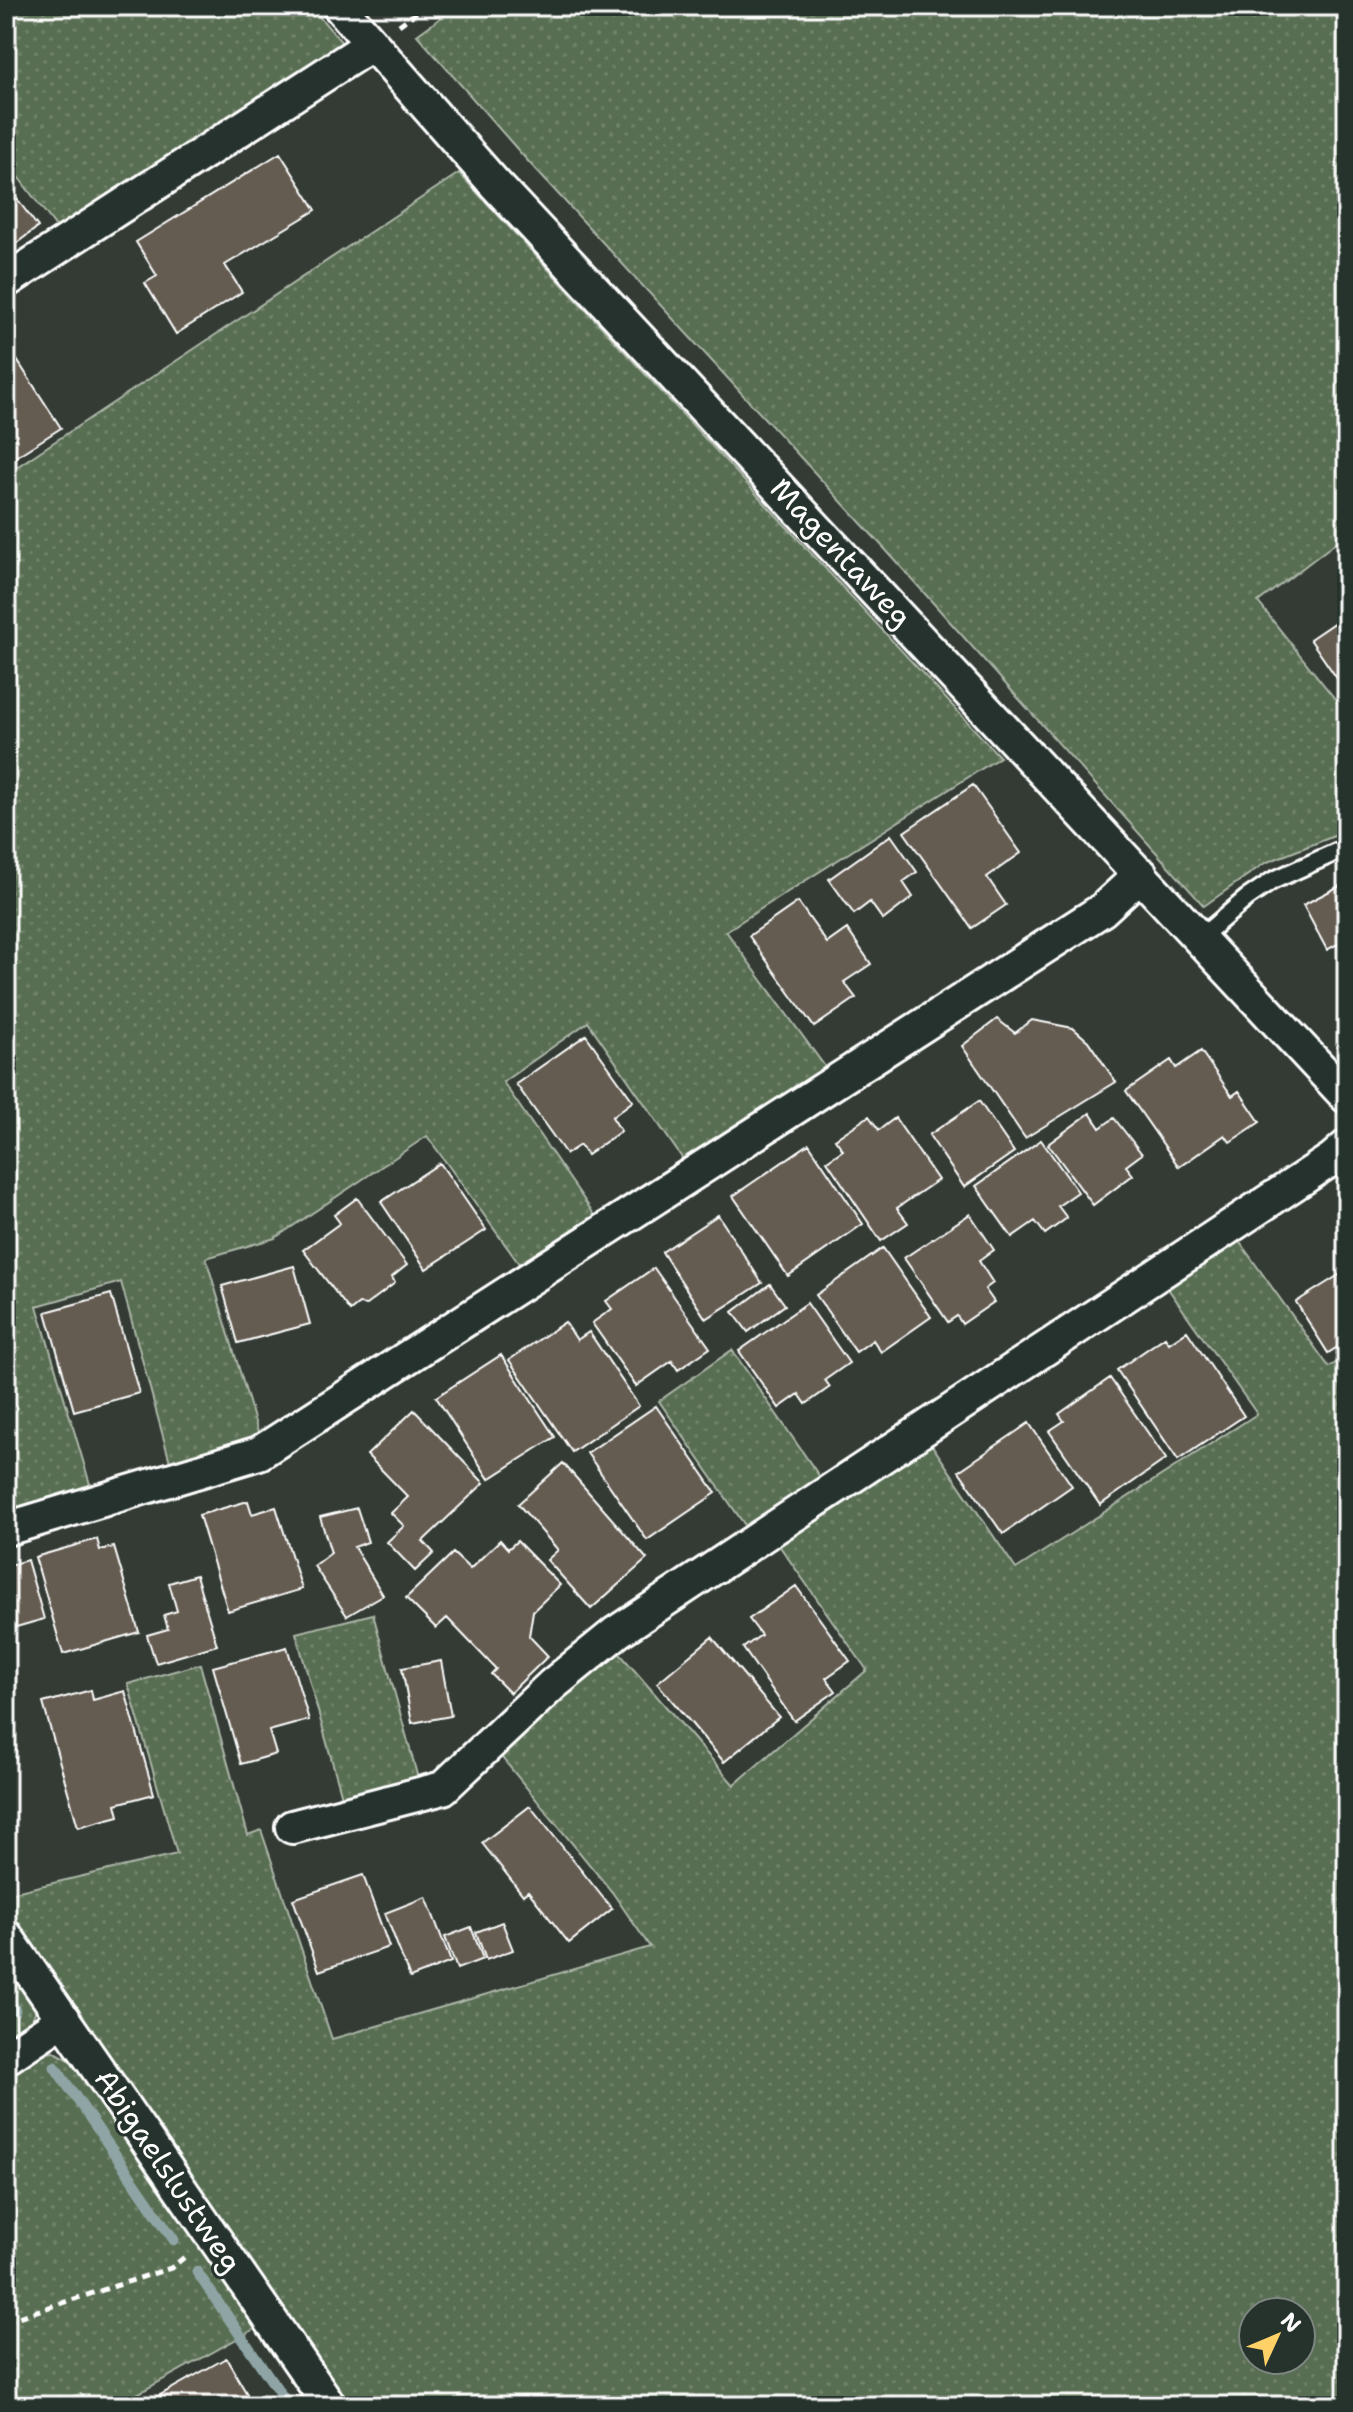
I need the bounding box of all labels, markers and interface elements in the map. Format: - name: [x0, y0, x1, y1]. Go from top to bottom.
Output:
- street label: Magentaweg: [761, 469, 922, 637]
- street label: Abigaelslustweg: [85, 2061, 252, 2281]
- north arrow: [1237, 2296, 1317, 2376]
- text: N: [1275, 2306, 1308, 2339]

